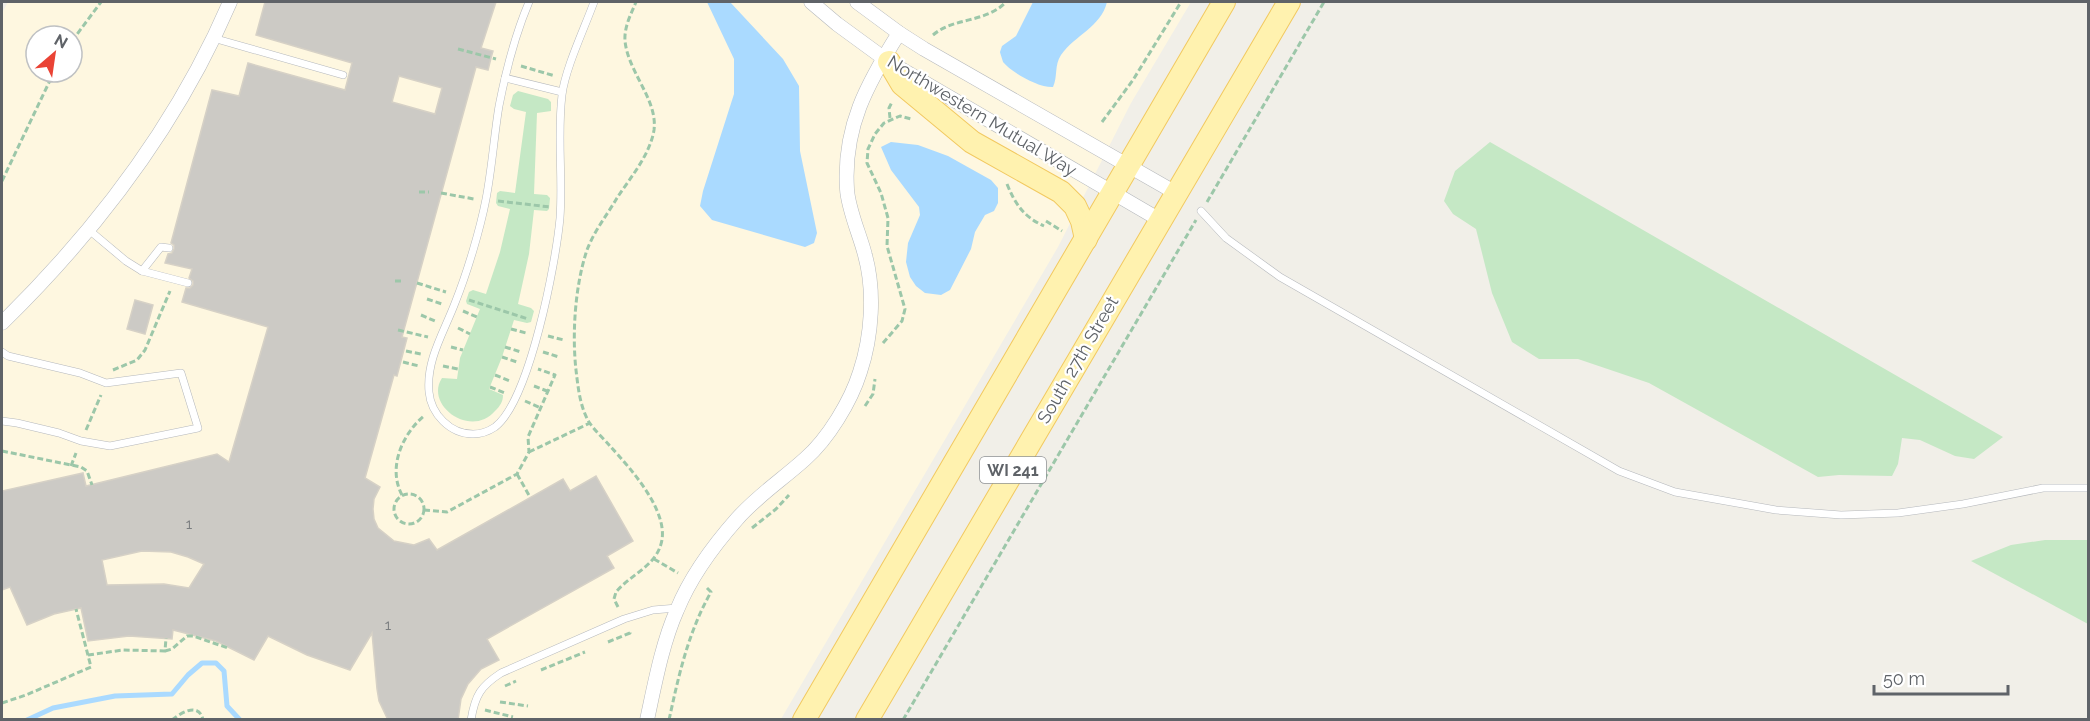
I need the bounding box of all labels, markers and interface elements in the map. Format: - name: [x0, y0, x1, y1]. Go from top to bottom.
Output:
- north arrow: [24, 24, 84, 84]
- text: N: [51, 30, 71, 53]
- street label: Northwestern Mutual Way: [884, 51, 1081, 181]
- street label: South 27th Street: [1033, 292, 1123, 427]
- road number: WI 241: [980, 457, 1046, 483]
- house number: 1: [186, 515, 193, 533]
- house number: 1: [385, 616, 392, 634]
- scale bar: [1874, 658, 2008, 696]
- text: 50 m: [1883, 668, 1925, 689]

